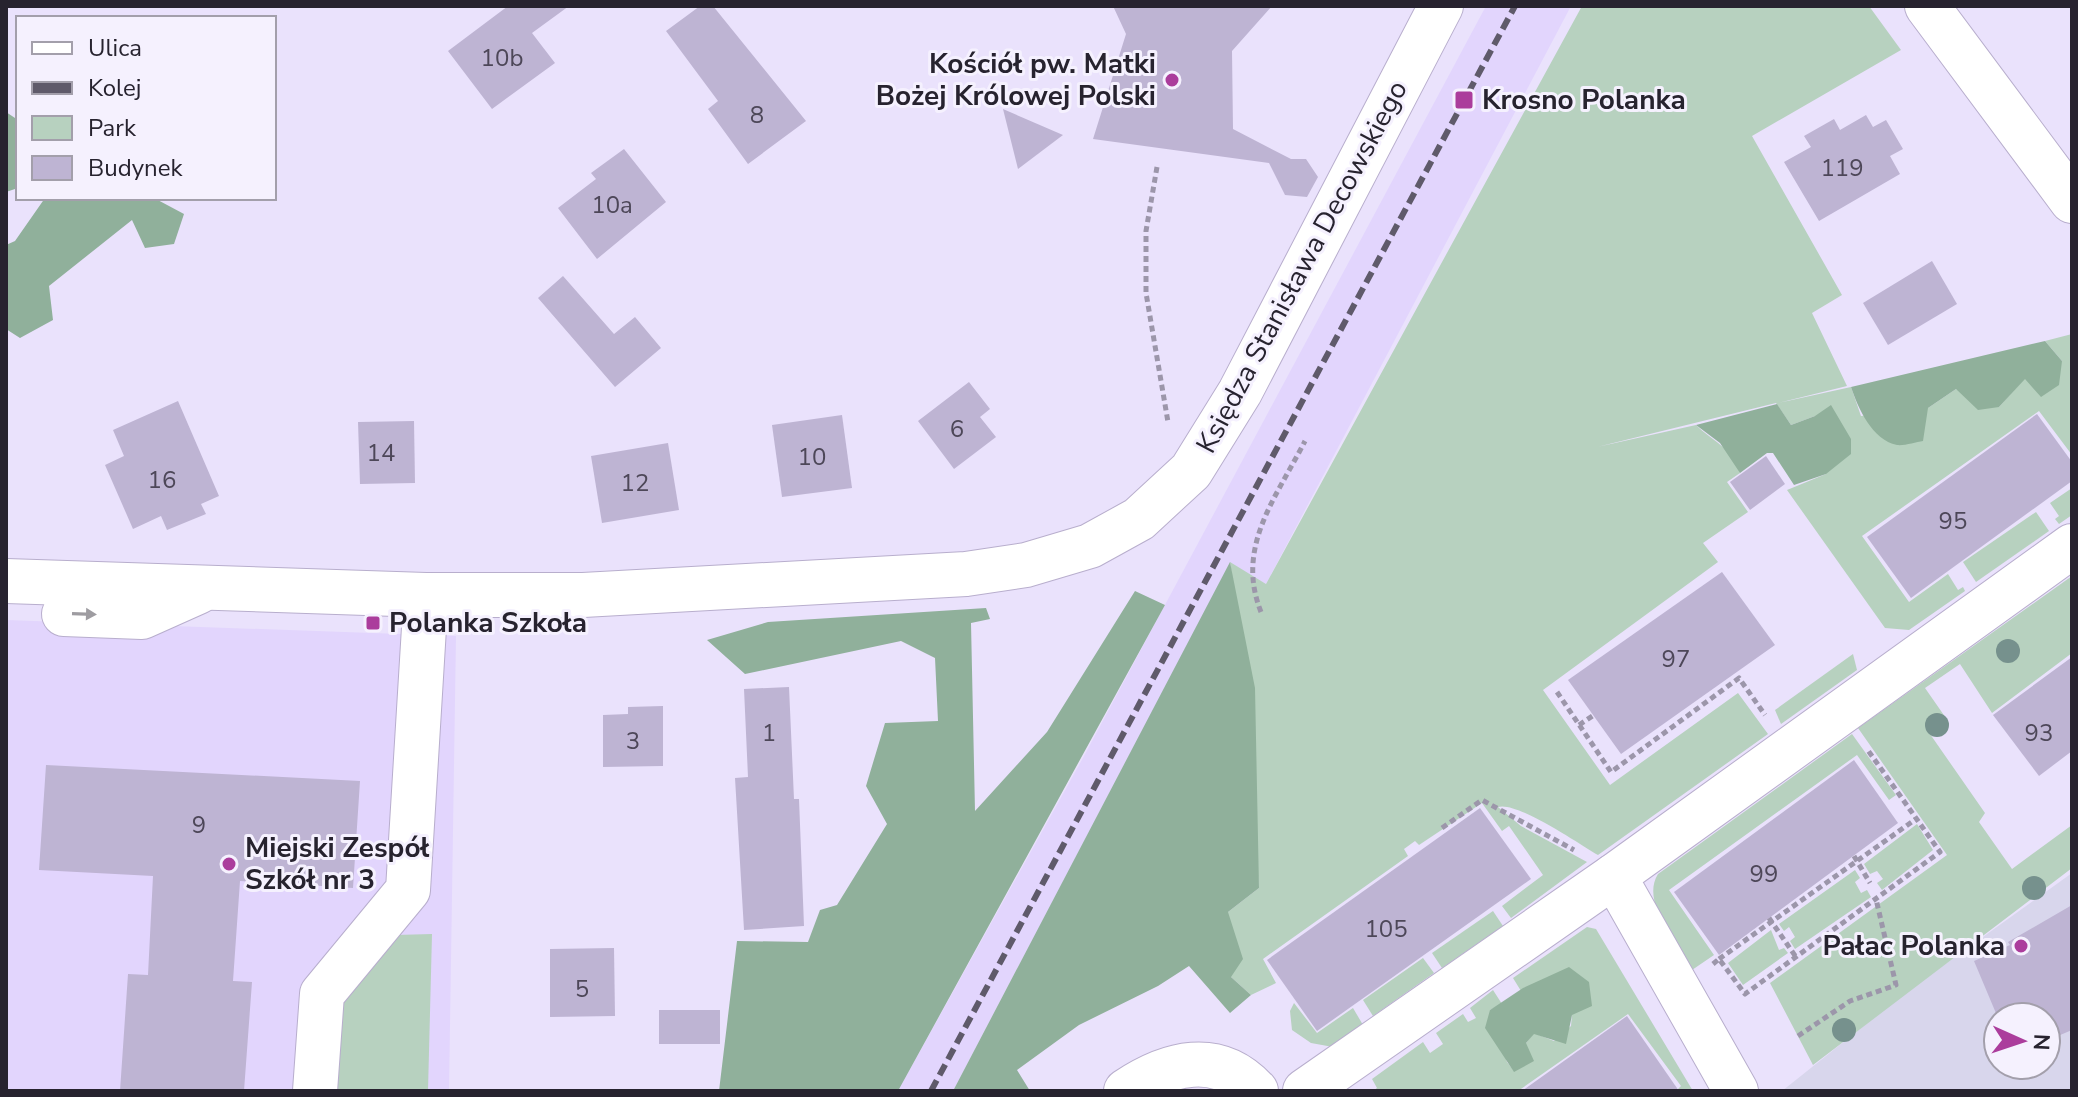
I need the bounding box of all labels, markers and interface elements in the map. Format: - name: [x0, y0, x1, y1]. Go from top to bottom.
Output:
- legend: [16, 16, 276, 200]
- text: Ulica: [88, 32, 142, 64]
- house number: 10b: [481, 42, 523, 74]
- place label: Kościół pw. Matki Bożej Królowej Polski: [876, 45, 1156, 115]
- marker: Kościół pw. Matki Bożej Królowej Polski: [1163, 71, 1181, 89]
- text: Kolej: [88, 72, 142, 104]
- street label: Księdza Stanisława Decowskiego: [1187, 74, 1417, 460]
- place label: Krosno Polanka: [1482, 81, 1686, 119]
- marker: Krosno Polanka: [1453, 89, 1475, 111]
- house number: 8: [750, 99, 764, 131]
- text: Park: [88, 112, 137, 144]
- text: Budynek: [88, 152, 183, 184]
- house number: 119: [1820, 152, 1864, 184]
- house number: 10a: [591, 189, 633, 221]
- house number: 6: [950, 413, 964, 445]
- house number: 14: [367, 437, 395, 469]
- house number: 10: [798, 441, 826, 473]
- house number: 16: [148, 464, 176, 496]
- house number: 12: [621, 467, 649, 499]
- house number: 95: [1939, 505, 1967, 537]
- place label: Polanka Szkoła: [389, 604, 587, 642]
- one-way arrow: [72, 608, 97, 621]
- marker: Polanka Szkoła: [364, 614, 382, 632]
- house number: 97: [1662, 643, 1690, 675]
- house number: 1: [762, 717, 776, 749]
- house number: 93: [2025, 717, 2053, 749]
- house number: 3: [626, 725, 640, 757]
- house number: 9: [192, 809, 206, 841]
- place label: Miejski Zespół Szkół nr 3: [245, 829, 430, 899]
- marker: Miejski Zespół Szkół nr 3: [220, 855, 238, 873]
- house number: 99: [1750, 858, 1778, 890]
- house number: 105: [1364, 913, 1408, 945]
- place label: Pałac Polanka: [1823, 927, 2005, 965]
- marker: Pałac Polanka: [2012, 937, 2030, 955]
- house number: 5: [575, 973, 589, 1005]
- north arrow: [1982, 1001, 2062, 1081]
- text: N: [2026, 1033, 2056, 1051]

